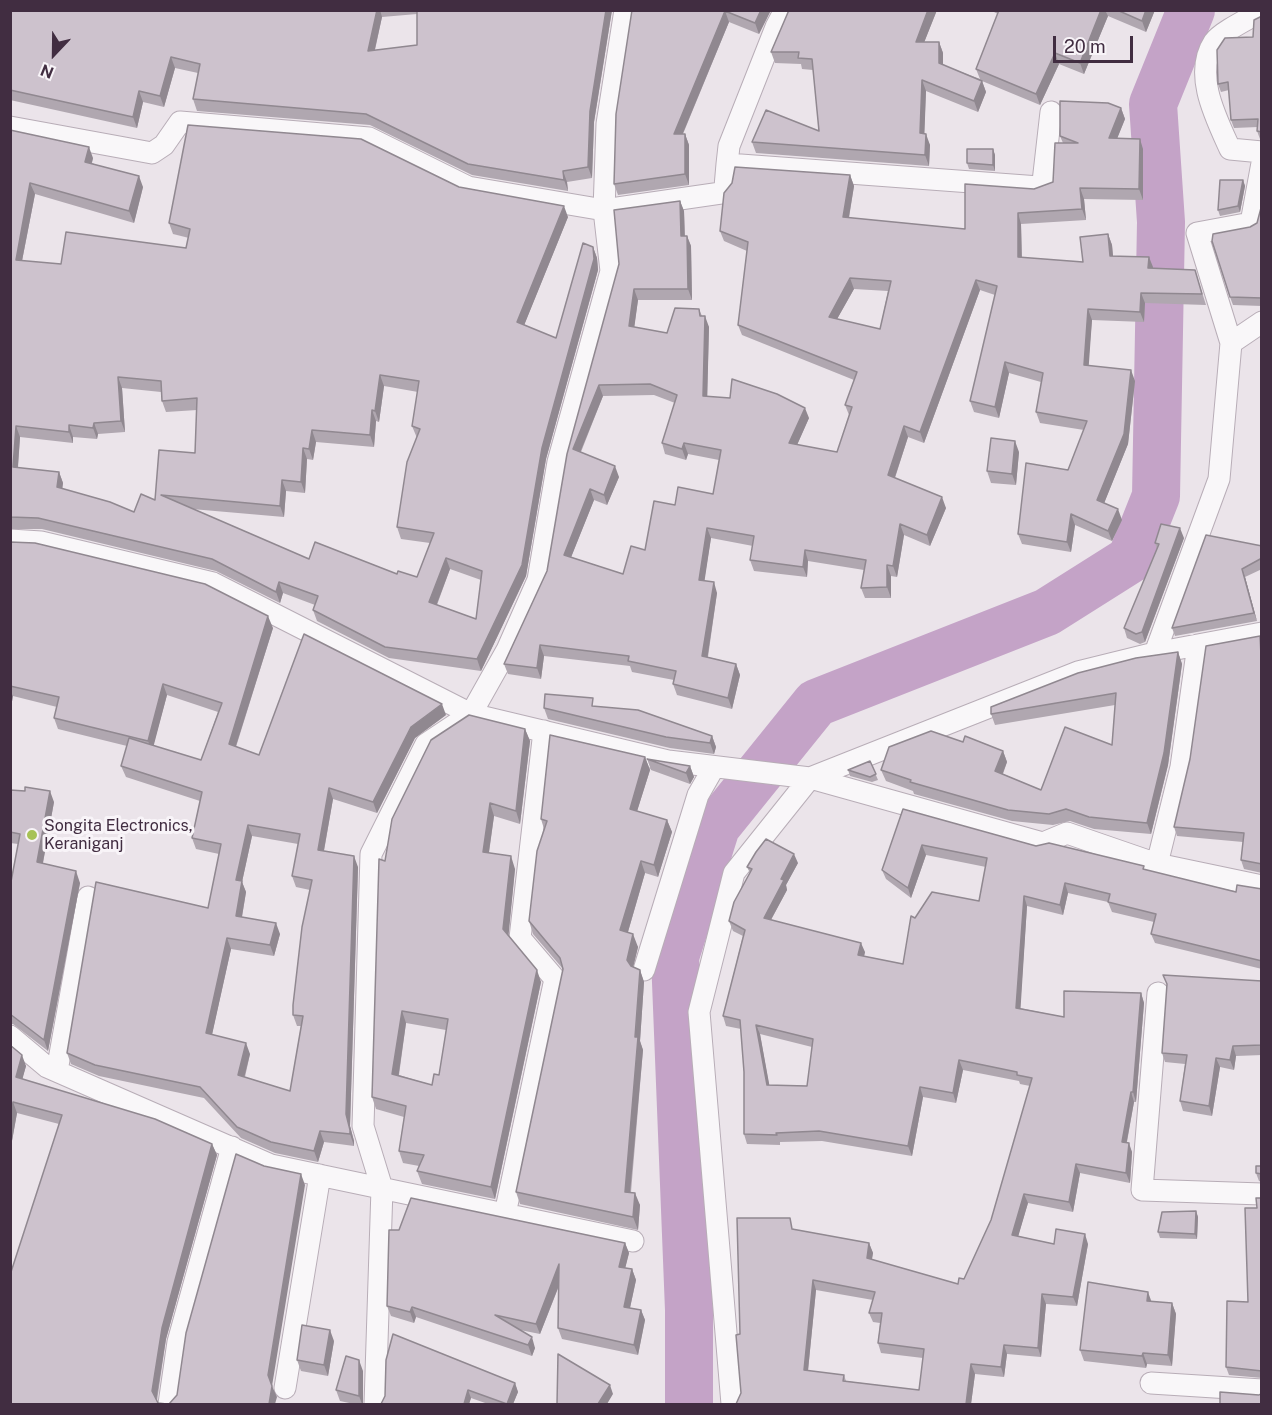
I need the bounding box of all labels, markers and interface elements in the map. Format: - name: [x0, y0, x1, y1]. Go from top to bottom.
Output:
- north arrow: [24, 24, 84, 84]
- scale bar: [1056, 24, 1136, 62]
- text: 20 m: [1064, 36, 1106, 57]
- text: N: [38, 60, 56, 82]
- place label: Songita Electronics, Keraniganj: [44, 816, 193, 854]
- marker: Songita Electronics, Keraniganj: [25, 828, 39, 842]

